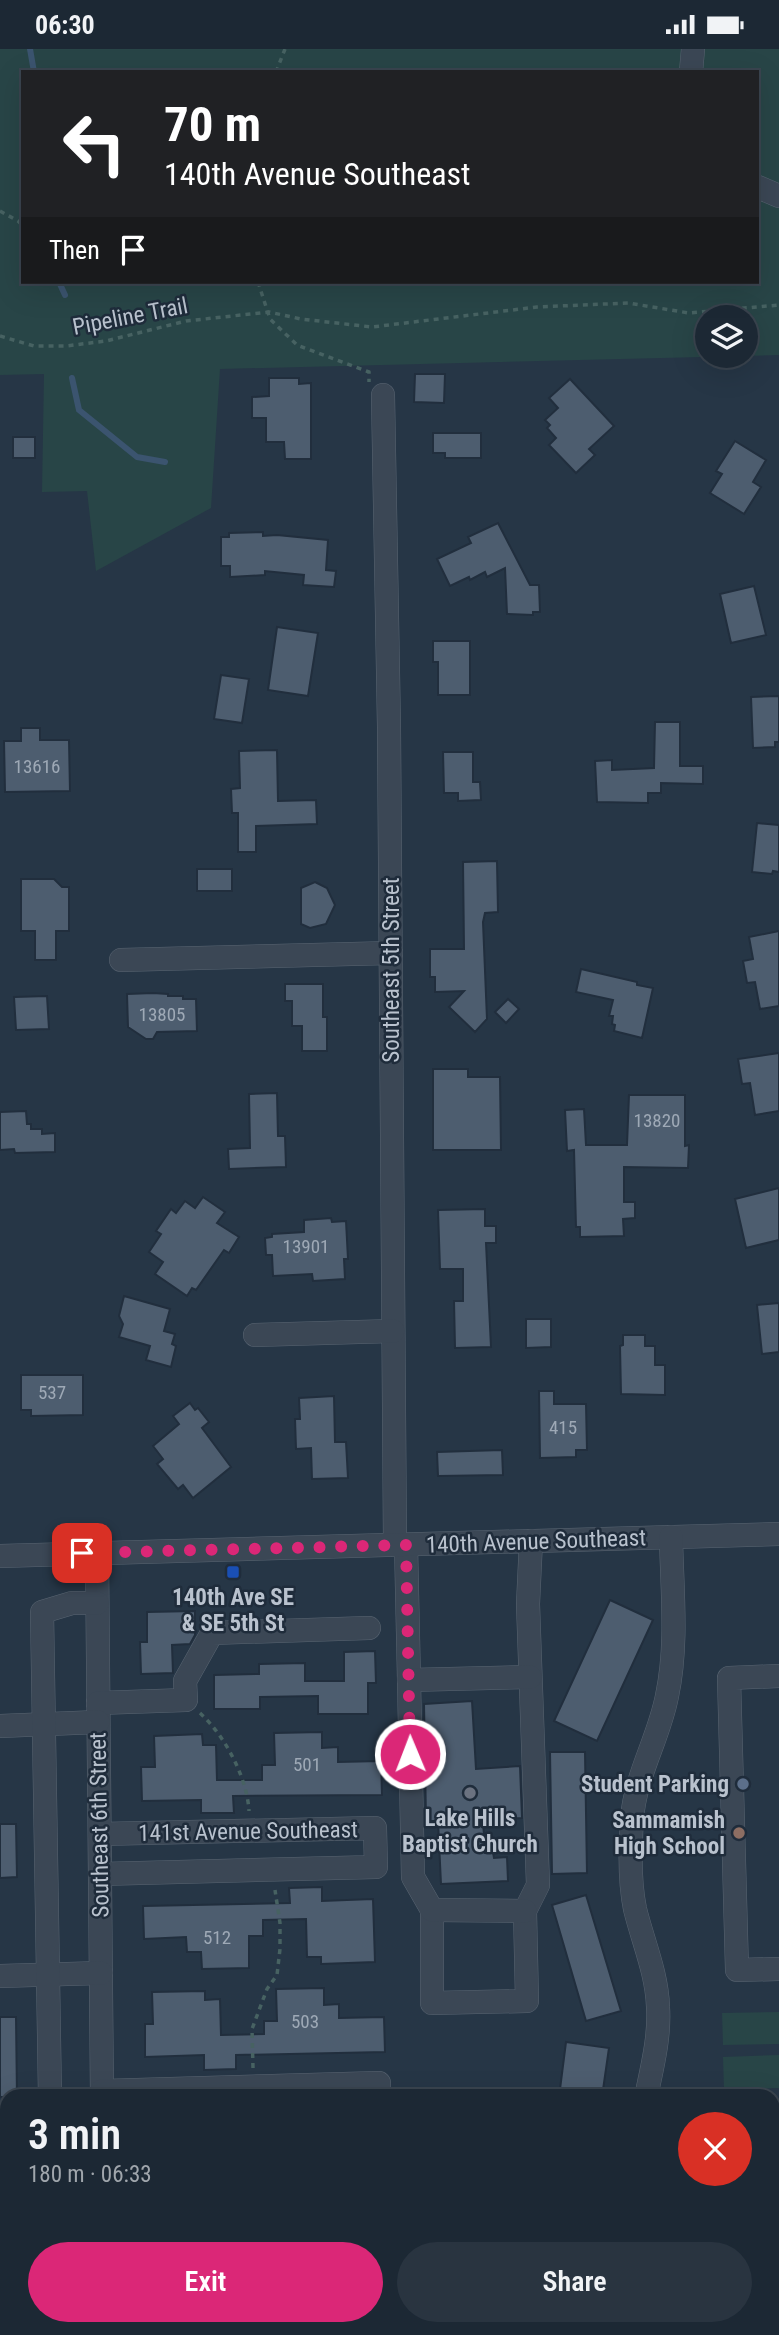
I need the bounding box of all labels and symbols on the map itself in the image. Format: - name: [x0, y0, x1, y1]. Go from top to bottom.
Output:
- street label: Pipeline Trail: [70, 292, 190, 341]
- house number: 13616: [14, 755, 60, 778]
- street label: Southeast 5th Street: [378, 877, 405, 1063]
- house number: 13805: [139, 1003, 185, 1026]
- house number: 13820: [634, 1109, 680, 1132]
- house number: 13901: [283, 1235, 329, 1258]
- house number: 537: [38, 1381, 66, 1404]
- house number: 415: [549, 1416, 577, 1439]
- pin: [52, 1523, 112, 1583]
- street label: 140th Avenue Southeast: [425, 1524, 647, 1559]
- marker: 140th Ave SE & SE 5th St: [225, 1564, 241, 1580]
- place label: 140th Ave SE & SE 5th St: [172, 1584, 294, 1637]
- position arrow: [373, 1717, 447, 1791]
- street label: Southeast 6th Street: [84, 1732, 115, 1918]
- house number: 501: [293, 1753, 321, 1776]
- place label: Student Parking: [581, 1771, 729, 1798]
- marker: Student Parking: [735, 1776, 751, 1792]
- marker: Lake Hills Baptist Church: [462, 1785, 478, 1801]
- place label: Lake Hills Baptist Church: [402, 1805, 538, 1858]
- place label: Sammamish High School: [612, 1807, 725, 1860]
- street label: 141st Avenue Southeast: [138, 1816, 358, 1847]
- marker: Sammamish High School: [731, 1825, 747, 1841]
- house number: 512: [203, 1926, 231, 1949]
- house number: 503: [291, 2010, 319, 2033]

